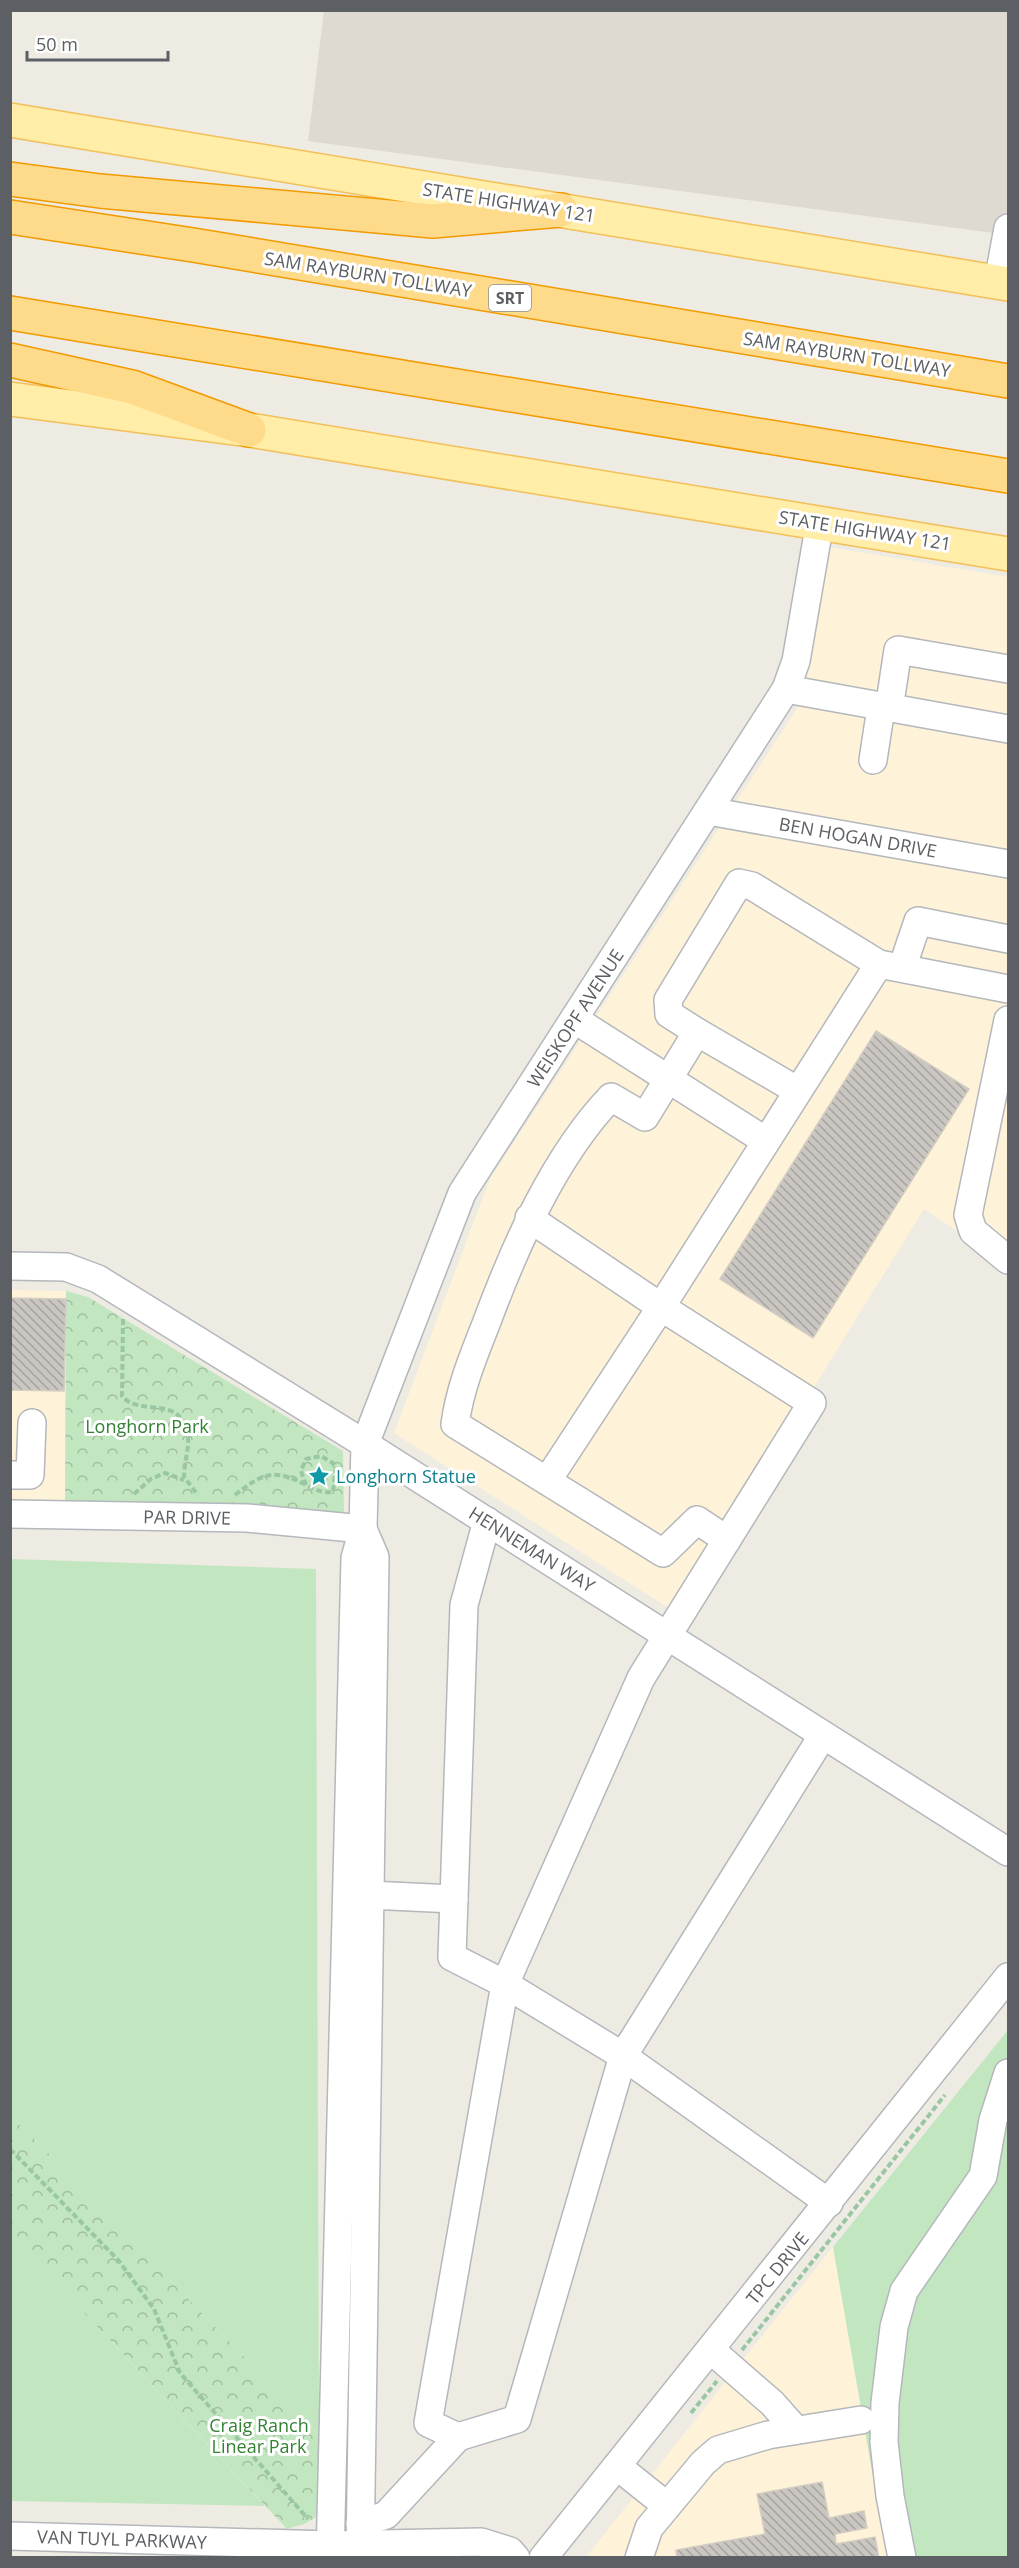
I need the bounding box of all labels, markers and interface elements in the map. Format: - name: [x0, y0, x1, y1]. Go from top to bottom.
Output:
- scale bar: [27, 24, 168, 62]
- text: 50 m: [36, 32, 78, 56]
- street label: STATE HIGHWAY 121: [421, 177, 597, 227]
- street label: SAM RAYBURN TOLLWAY: [263, 246, 474, 302]
- road number: SRT: [489, 285, 531, 311]
- street label: SAM RAYBURN TOLLWAY: [742, 326, 953, 382]
- street label: STATE HIGHWAY 121: [777, 505, 953, 555]
- street label: BEN HOGAN DRIVE: [777, 811, 939, 863]
- street label: WEISKOPF AVENUE: [521, 944, 629, 1092]
- park label: Longhorn Park: [85, 1414, 209, 1438]
- place icon: Longhorn Statue: [307, 1464, 331, 1488]
- place label: Longhorn Statue: [336, 1464, 476, 1488]
- street label: HENNEMAN WAY: [464, 1501, 600, 1598]
- street label: PAR DRIVE: [143, 1504, 231, 1530]
- street label: TPC DRIVE: [740, 2227, 814, 2309]
- park label: Craig Ranch Linear Park: [209, 2413, 309, 2458]
- street label: VAN TUYL PARKWAY: [37, 2524, 208, 2554]

